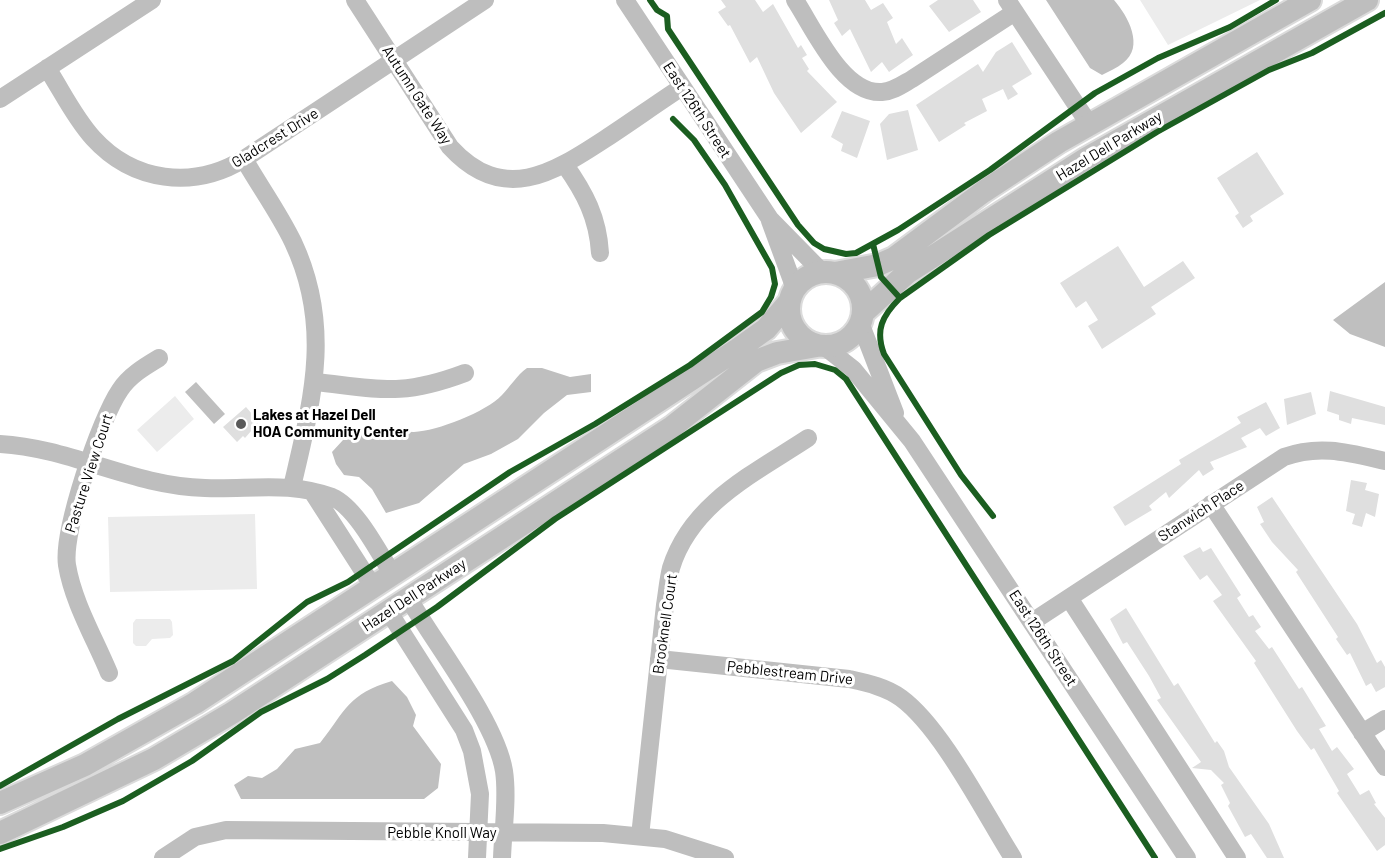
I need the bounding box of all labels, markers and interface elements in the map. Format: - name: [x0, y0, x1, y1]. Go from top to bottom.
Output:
- street label: Autumn Gate Way: [378, 42, 456, 148]
- street label: East 126th Street: [659, 59, 735, 161]
- street label: Gladcrest Drive: [228, 104, 322, 172]
- street label: Hazel Dell Parkway: [1053, 107, 1165, 185]
- place label: Lakes at Hazel Dell HOA Community Center: [253, 406, 409, 441]
- street label: Pasture View Court: [61, 411, 117, 535]
- marker: Lakes at Hazel Dell HOA Community Center: [234, 417, 248, 431]
- street label: Stanwich Place: [1155, 476, 1247, 546]
- street label: Hazel Dell Parkway: [359, 555, 469, 635]
- street label: Brooknell Court: [649, 573, 681, 675]
- street label: East 126th Street: [1005, 587, 1081, 689]
- street label: Pebblestream Drive: [726, 657, 854, 689]
- street label: Pebble Knoll Way: [387, 824, 497, 842]

